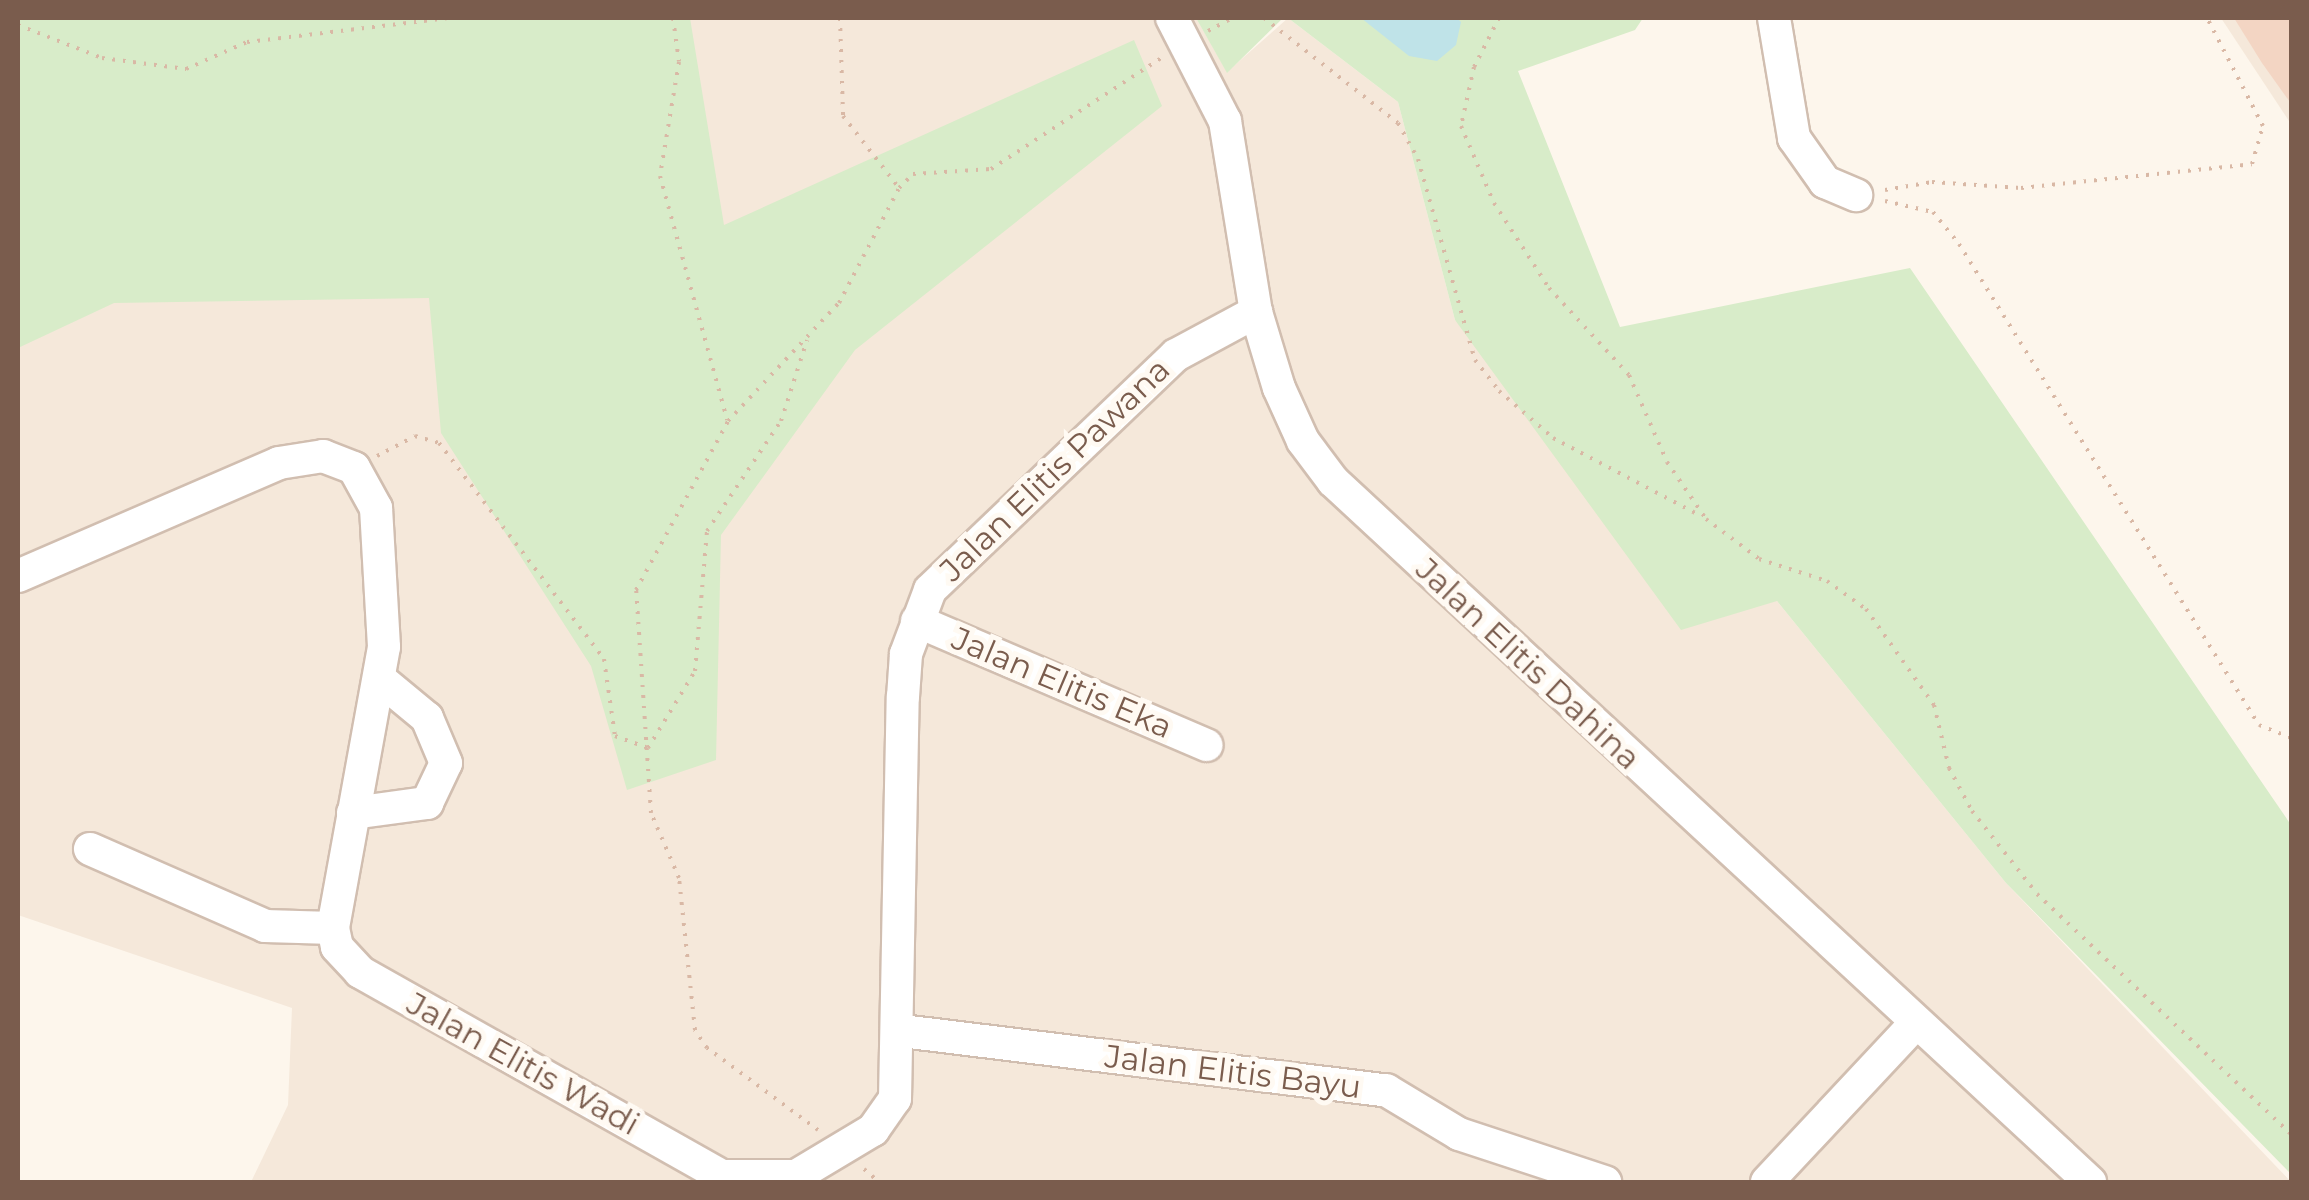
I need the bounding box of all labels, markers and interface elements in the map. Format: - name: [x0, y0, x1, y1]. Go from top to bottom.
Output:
- street label: Jalan Elitis Pawana: [932, 350, 1178, 590]
- street label: Jalan Elitis Dahina: [1408, 550, 1648, 778]
- street label: Jalan Elitis Eka: [946, 619, 1178, 747]
- street label: Jalan Elitis Wadi: [400, 984, 646, 1144]
- street label: Jalan Elitis Bayu: [1103, 1037, 1363, 1107]

